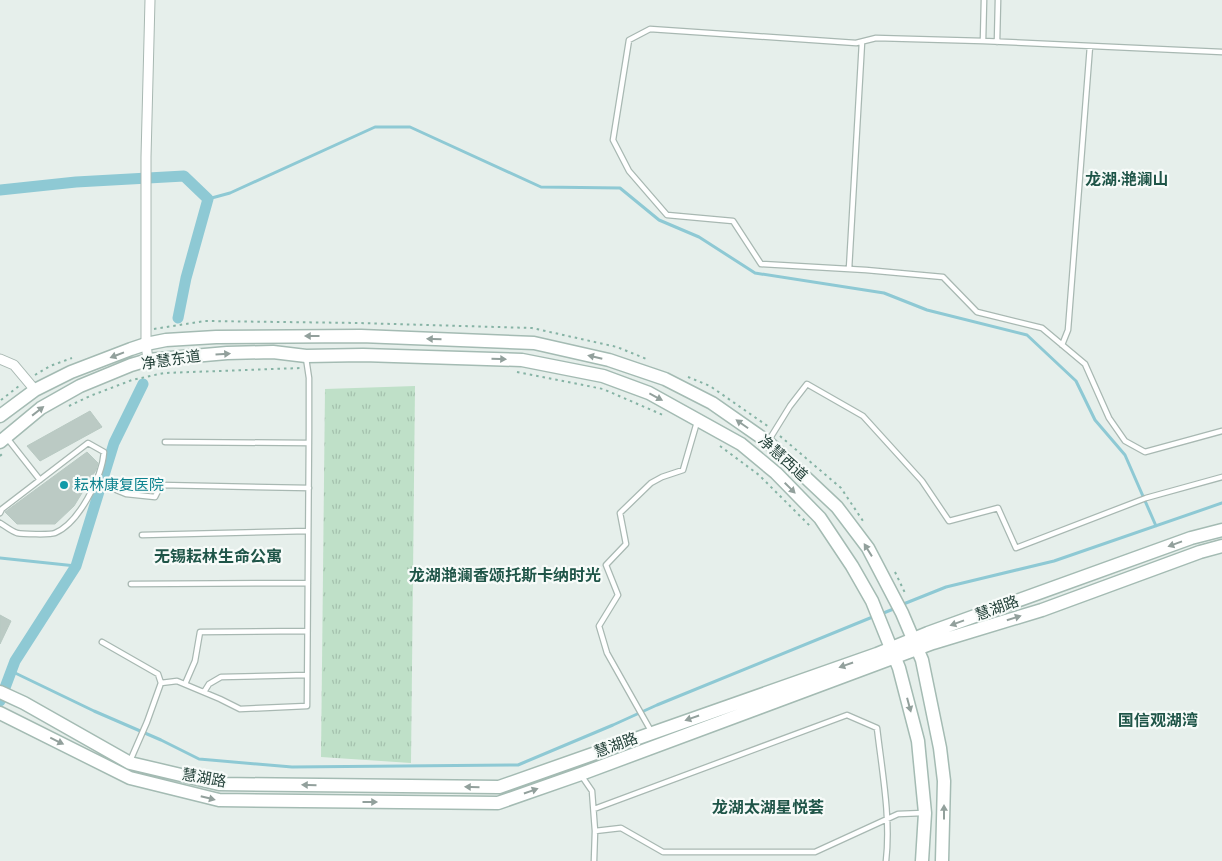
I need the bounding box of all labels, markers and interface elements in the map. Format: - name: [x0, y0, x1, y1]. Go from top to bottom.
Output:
- district label: 龙湖·滟澜山: [1085, 170, 1169, 188]
- one-way arrow: [304, 332, 320, 340]
- one-way arrow: [426, 335, 442, 343]
- street label: 净慧东道: [140, 348, 202, 372]
- one-way arrow: [215, 349, 231, 357]
- one-way arrow: [109, 351, 124, 359]
- one-way arrow: [587, 353, 602, 361]
- one-way arrow: [492, 356, 508, 364]
- one-way arrow: [649, 393, 664, 401]
- one-way arrow: [31, 406, 44, 417]
- one-way arrow: [735, 419, 749, 428]
- street label: 净慧西道: [755, 432, 811, 484]
- place label: 耘林康复医院: [74, 477, 164, 493]
- marker: 耘林康复医院: [58, 479, 70, 491]
- one-way arrow: [784, 481, 796, 493]
- one-way arrow: [1168, 541, 1183, 548]
- one-way arrow: [864, 544, 873, 557]
- district label: 无锡耘林生命公寓: [154, 547, 282, 565]
- district label: 龙湖滟澜香颂托斯卡纳时光: [409, 566, 601, 584]
- street label: 慧湖路: [973, 593, 1021, 623]
- one-way arrow: [1007, 614, 1022, 622]
- one-way arrow: [949, 619, 964, 627]
- one-way arrow: [838, 661, 853, 669]
- one-way arrow: [905, 697, 913, 712]
- district label: 国信观湖湾: [1118, 711, 1198, 729]
- one-way arrow: [685, 715, 700, 722]
- street label: 慧湖路: [592, 730, 640, 760]
- one-way arrow: [50, 738, 64, 746]
- street label: 慧湖路: [180, 766, 228, 790]
- one-way arrow: [301, 781, 317, 789]
- one-way arrow: [464, 783, 480, 791]
- one-way arrow: [524, 787, 539, 795]
- one-way arrow: [201, 794, 216, 802]
- one-way arrow: [363, 798, 379, 806]
- district label: 龙湖太湖星悦荟: [712, 798, 824, 816]
- one-way arrow: [940, 804, 948, 820]

